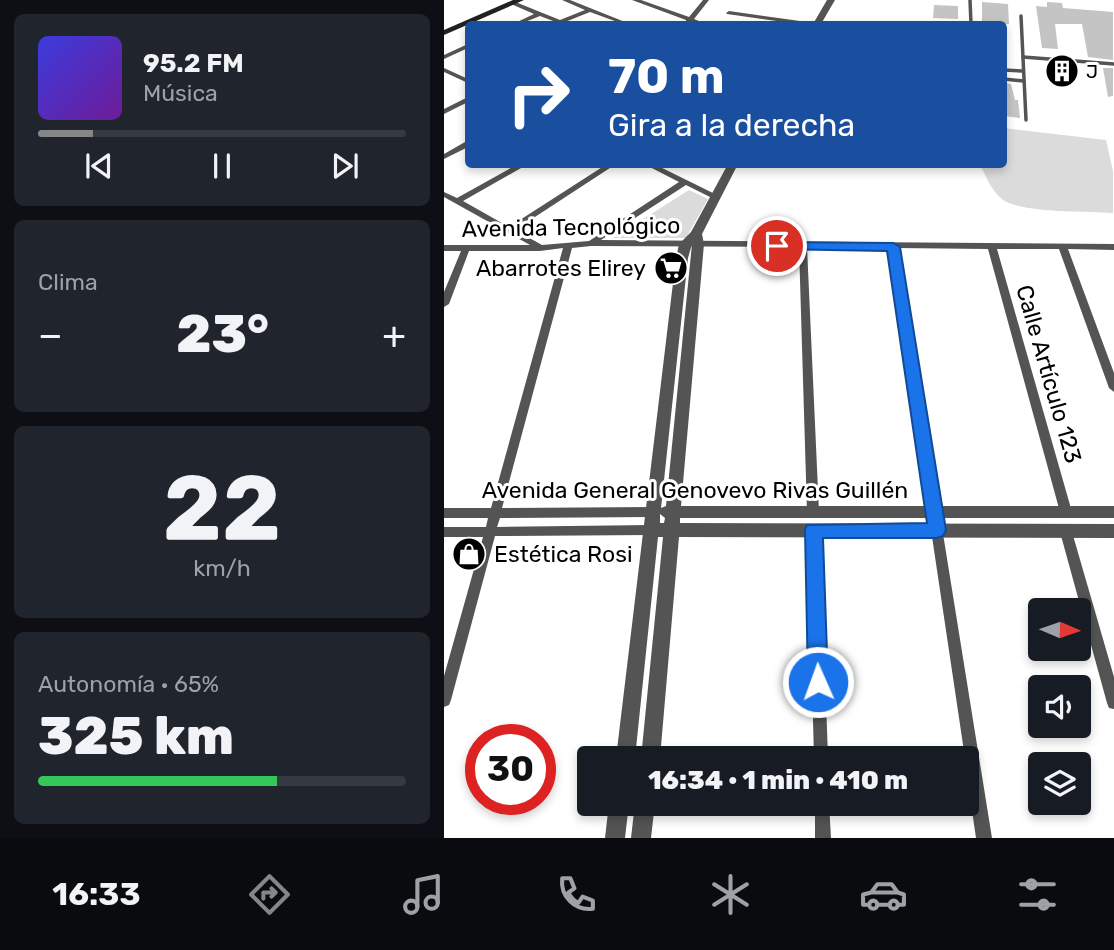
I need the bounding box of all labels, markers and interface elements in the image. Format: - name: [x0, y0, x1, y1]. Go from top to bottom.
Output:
- text: 70 m: [608, 47, 725, 105]
- text: 95.2 FM: [143, 48, 244, 79]
- icon: right: [493, 49, 584, 140]
- building icon: J: [1043, 52, 1081, 90]
- place label: J: [1086, 60, 1098, 83]
- text: Música: [143, 79, 218, 107]
- text: Gira a la derecha: [608, 106, 855, 144]
- icon: previous: [80, 147, 118, 185]
- icon: pause: [203, 147, 241, 185]
- icon: next: [326, 147, 364, 185]
- street label: Avenida Tecnológico: [461, 211, 681, 243]
- pin: [747, 216, 807, 276]
- icon: arrive: [758, 227, 796, 265]
- supermarket icon: Abarrotes Elirey: [652, 249, 690, 287]
- place label: Abarrotes Elirey: [476, 254, 646, 282]
- text: Clima: [38, 268, 98, 296]
- street label: Calle Artículo 123: [1010, 282, 1088, 466]
- text: 23°: [176, 303, 269, 365]
- text: −: [38, 312, 63, 358]
- text: +: [382, 312, 406, 358]
- text: 22: [163, 454, 281, 562]
- street label: Avenida General Genovevo Rivas Guillén: [482, 476, 908, 504]
- shop icon: Estética Rosi: [450, 535, 488, 573]
- place label: Estética Rosi: [494, 540, 632, 568]
- text: km/h: [193, 554, 251, 582]
- north arrow: [1028, 598, 1092, 662]
- map controls: [1028, 598, 1091, 815]
- position arrow: [781, 645, 855, 719]
- text: Autonomía · 65%: [38, 670, 219, 698]
- button: sound: [1028, 675, 1091, 738]
- text: 325 km: [38, 705, 234, 767]
- speed limit sign: 30: [465, 724, 556, 815]
- button: layers: [1028, 752, 1091, 815]
- text: 16:34 · 1 min · 410 m: [648, 765, 908, 796]
- icon: directions: [245, 870, 294, 919]
- icon: music: [399, 870, 448, 919]
- icon: phone: [552, 870, 601, 919]
- icon: climate: [706, 870, 755, 919]
- icon: car: [859, 870, 908, 919]
- icon: filters: [1013, 870, 1062, 919]
- text: 16:33: [52, 875, 141, 913]

